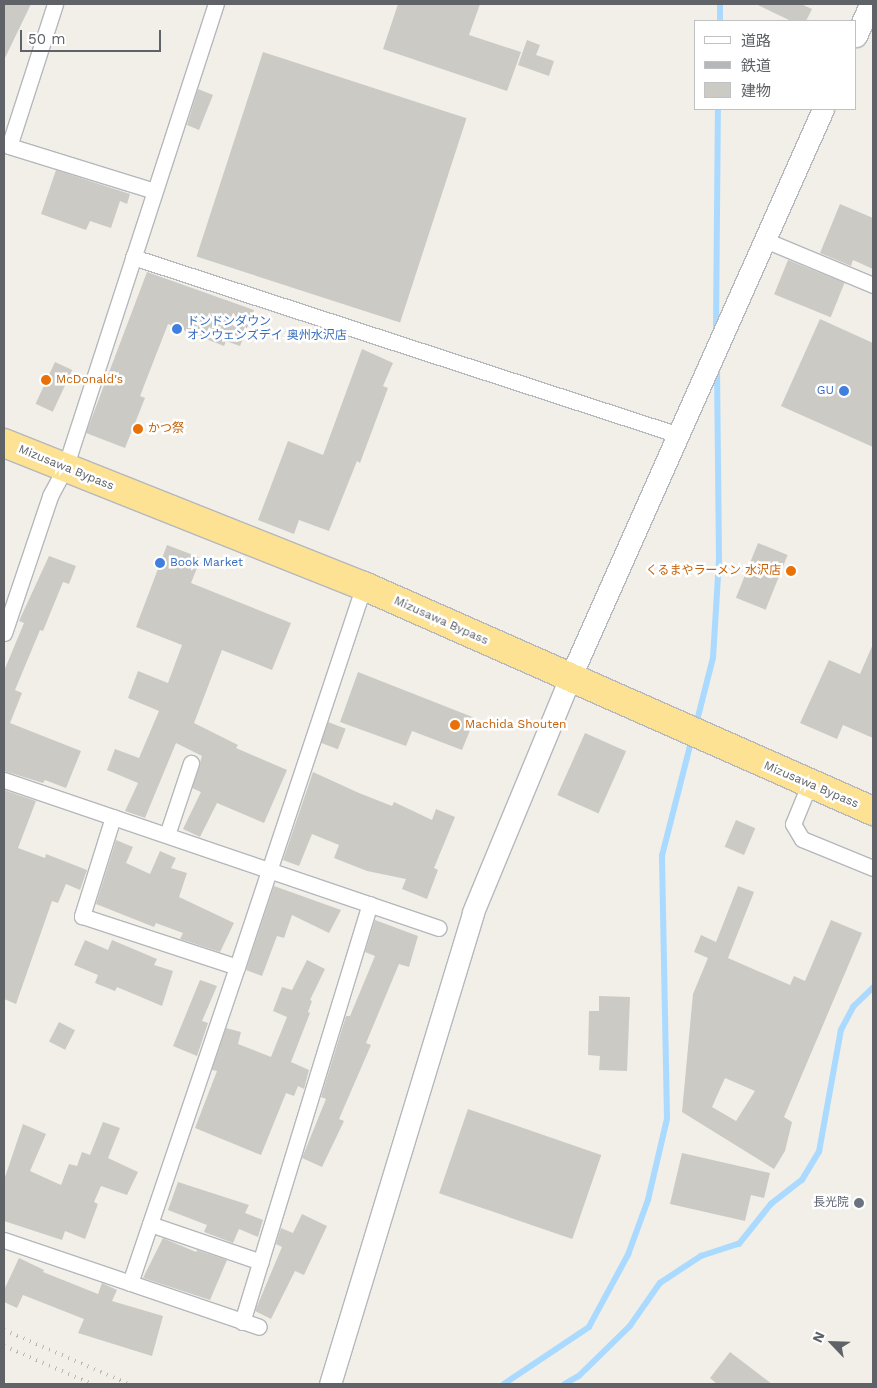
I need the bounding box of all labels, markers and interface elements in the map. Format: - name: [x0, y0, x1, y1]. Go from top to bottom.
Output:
- scale bar: [22, 20, 164, 52]
- legend: [694, 20, 857, 110]
- text: 50 m: [28, 30, 65, 48]
- text: 道路: [741, 32, 771, 50]
- text: 鉄道: [741, 57, 771, 75]
- text: 建物: [741, 82, 771, 100]
- place label: ドンドンダウン オンウェンズデイ 奥州水沢店: [187, 315, 347, 343]
- marker: ドンドンダウン オンウェンズデイ 奥州水沢店: [171, 323, 183, 335]
- place label: McDonald's: [56, 373, 123, 387]
- marker: McDonald's: [40, 374, 52, 386]
- place label: GU: [817, 384, 834, 398]
- marker: GU: [838, 385, 850, 397]
- place label: かつ祭: [148, 422, 184, 436]
- marker: かつ祭: [132, 423, 144, 435]
- street label: Mizusawa Bypass: [16, 442, 116, 494]
- place label: Book Market: [170, 556, 243, 570]
- marker: Book Market: [154, 557, 166, 569]
- place label: くるまやラーメン 水沢店: [645, 564, 781, 578]
- marker: くるまやラーメン 水沢店: [785, 565, 797, 577]
- street label: Mizusawa Bypass: [391, 594, 491, 648]
- place label: Machida Shouten: [465, 718, 567, 732]
- marker: Machida Shouten: [449, 719, 461, 731]
- street label: Mizusawa Bypass: [761, 758, 861, 812]
- place label: 長光院: [813, 1196, 849, 1210]
- marker: 長光院: [853, 1197, 865, 1209]
- north arrow: [807, 1318, 857, 1368]
- text: N: [809, 1329, 828, 1345]

